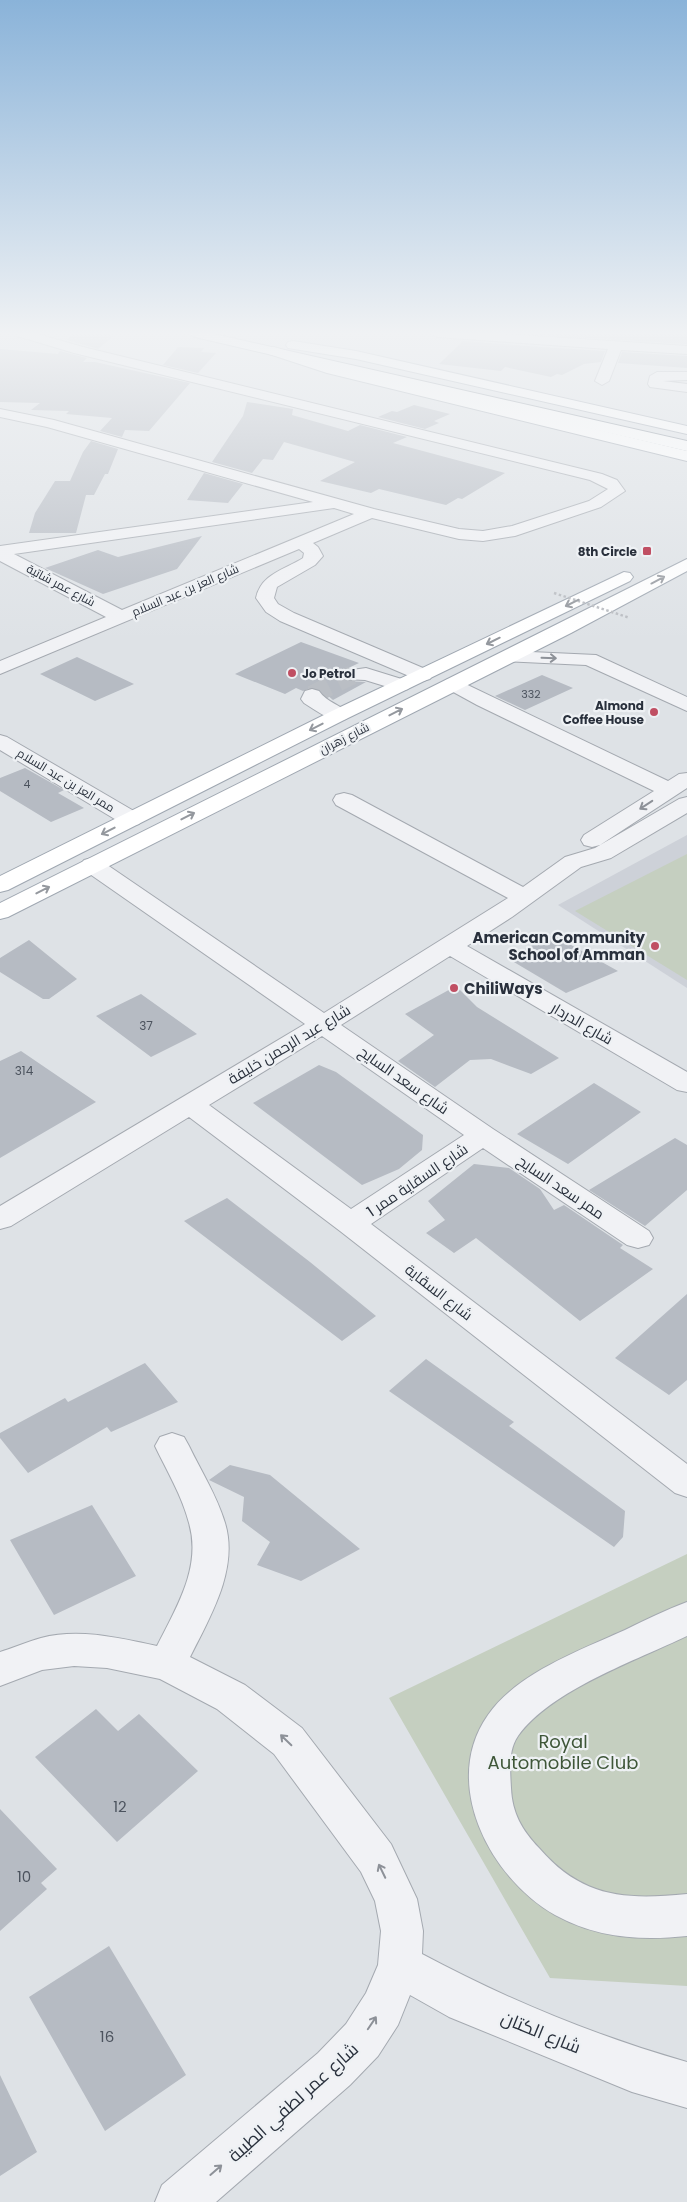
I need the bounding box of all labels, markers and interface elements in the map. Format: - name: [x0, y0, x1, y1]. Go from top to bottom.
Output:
- place label: 8th Circle: [578, 543, 638, 560]
- marker: 8th Circle: [641, 545, 653, 557]
- street label: شارع عمر شاتية: [24, 560, 98, 610]
- street label: شارع العز بن عبد السلام: [129, 560, 241, 620]
- one-way arrow: [651, 575, 666, 585]
- one-way arrow: [565, 599, 580, 608]
- one-way arrow: [486, 637, 501, 646]
- one-way arrow: [540, 653, 556, 662]
- place label: Jo Petrol: [302, 665, 355, 682]
- marker: Jo Petrol: [286, 667, 298, 679]
- house number: 332: [521, 686, 541, 702]
- place label: Almond Coffee House: [563, 697, 645, 728]
- marker: Almond Coffee House: [648, 706, 660, 718]
- one-way arrow: [388, 707, 403, 716]
- street label: شارع زهران: [316, 718, 372, 758]
- one-way arrow: [308, 722, 323, 732]
- street label: ممر العز بن عبد السلام: [14, 744, 118, 816]
- house number: 4: [24, 776, 31, 792]
- one-way arrow: [640, 801, 654, 811]
- one-way arrow: [180, 811, 195, 820]
- one-way arrow: [100, 826, 115, 836]
- one-way arrow: [36, 885, 51, 895]
- place label: American Community School of Amman: [472, 927, 646, 965]
- marker: American Community School of Amman: [649, 940, 661, 952]
- place label: ChiliWays: [464, 978, 543, 999]
- marker: ChiliWays: [448, 982, 460, 994]
- street label: شارع الدردار: [546, 996, 617, 1050]
- street label: شارع عبد الرحمن خليفة: [224, 999, 355, 1090]
- house number: 37: [139, 1017, 153, 1034]
- street label: شارع سعد السايح: [354, 1041, 453, 1120]
- house number: 314: [15, 1062, 34, 1079]
- street label: شارع السقاية ممر 1: [362, 1138, 472, 1222]
- street label: ممر سعد السايح: [513, 1150, 609, 1225]
- street label: شارع السقاية: [400, 1259, 477, 1326]
- park label: Royal Automobile Club: [488, 1729, 638, 1775]
- one-way arrow: [281, 1735, 293, 1747]
- house number: 12: [113, 1796, 127, 1817]
- one-way arrow: [377, 1864, 387, 1879]
- house number: 10: [17, 1866, 31, 1887]
- street label: شارع الكتان: [497, 2005, 585, 2059]
- one-way arrow: [368, 2017, 378, 2031]
- house number: 16: [100, 2026, 114, 2047]
- street label: شارع عمر لطفي الطيبة: [222, 2037, 365, 2169]
- one-way arrow: [210, 2164, 223, 2176]

